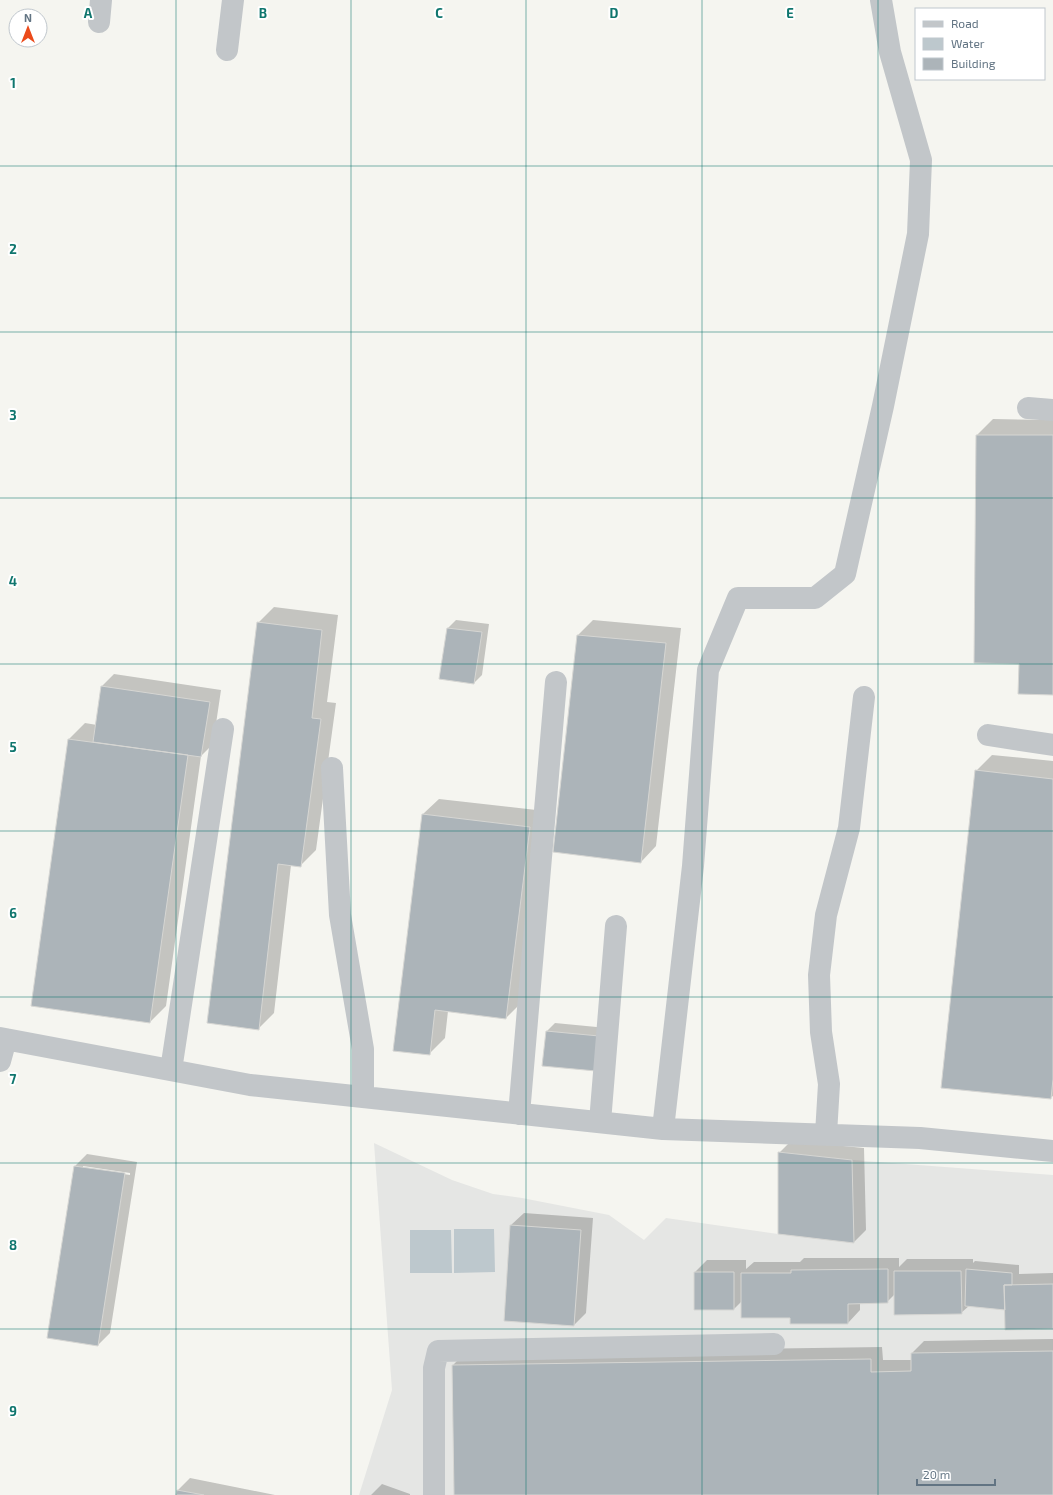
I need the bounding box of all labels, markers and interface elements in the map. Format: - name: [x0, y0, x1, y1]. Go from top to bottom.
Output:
- text: A: [84, 5, 93, 21]
- text: B: [259, 5, 267, 21]
- text: C: [435, 5, 443, 21]
- text: D: [610, 5, 619, 21]
- text: E: [786, 5, 794, 21]
- north arrow: [8, 8, 48, 48]
- legend: [915, 8, 1045, 80]
- text: N: [24, 11, 32, 24]
- text: Road: [951, 16, 979, 30]
- text: Water: [951, 36, 985, 50]
- text: Building: [951, 56, 996, 70]
- text: 1: [10, 75, 16, 91]
- text: 2: [9, 241, 17, 257]
- text: 3: [9, 407, 17, 423]
- text: 4: [9, 573, 17, 589]
- text: 5: [9, 739, 17, 755]
- text: 6: [9, 905, 17, 921]
- text: 7: [10, 1071, 17, 1087]
- text: 8: [9, 1237, 17, 1253]
- text: 9: [9, 1403, 17, 1419]
- scale bar: [917, 1461, 995, 1487]
- text: 20 m: [923, 1467, 950, 1481]

